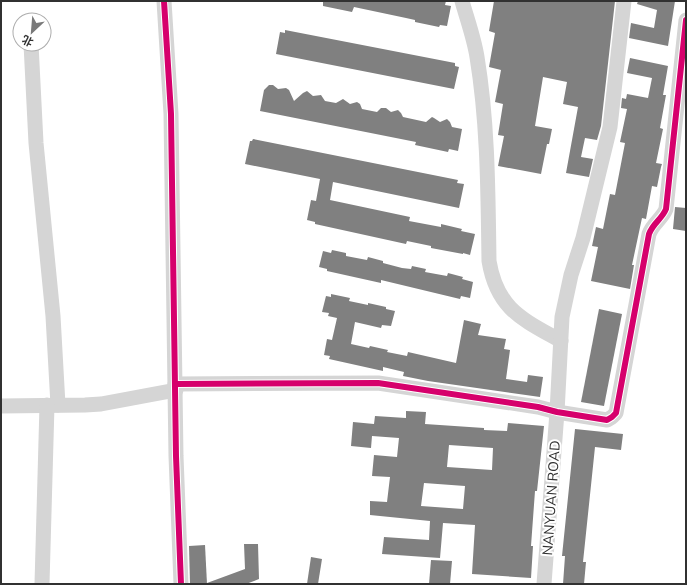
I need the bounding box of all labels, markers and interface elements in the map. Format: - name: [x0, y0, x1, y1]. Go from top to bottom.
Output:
- north arrow: [12, 12, 52, 52]
- text: 北: [20, 32, 36, 50]
- street label: NANYUAN ROAD: [538, 440, 564, 556]

